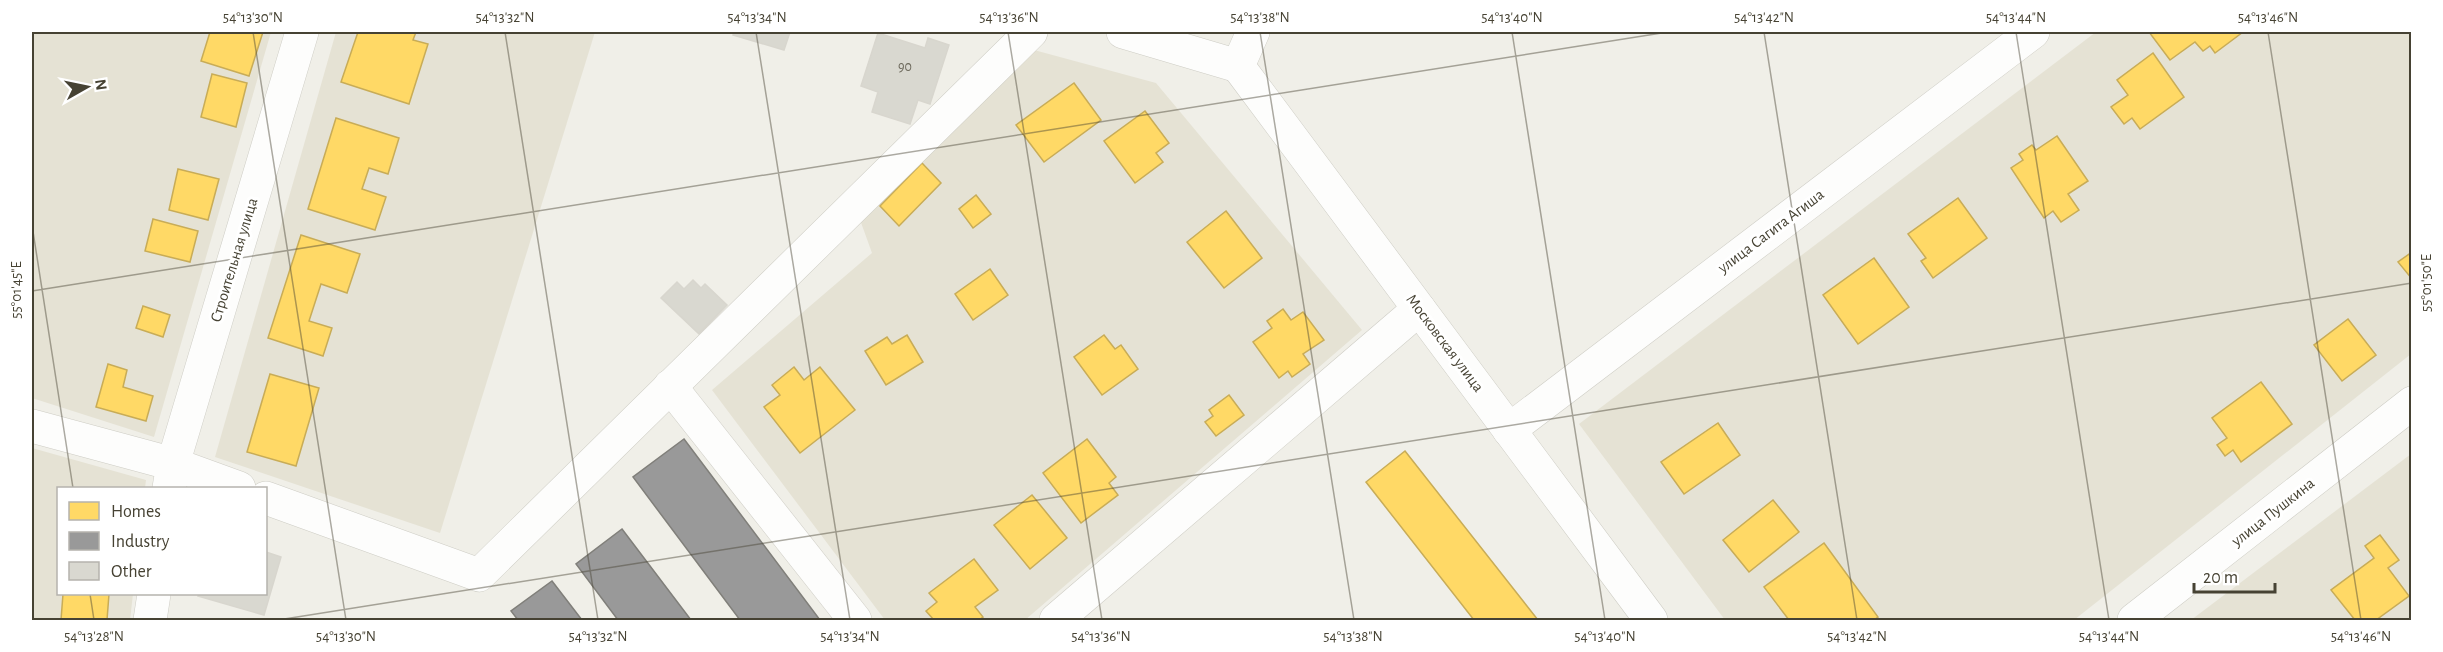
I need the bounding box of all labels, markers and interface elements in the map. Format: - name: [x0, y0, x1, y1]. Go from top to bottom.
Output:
- text: 54°13'30"N: [223, 10, 283, 25]
- text: 54°13'32"N: [475, 10, 535, 25]
- text: 54°13'34"N: [727, 10, 787, 25]
- text: 54°13'36"N: [979, 10, 1039, 25]
- text: 54°13'38"N: [1230, 10, 1290, 25]
- text: 54°13'40"N: [1481, 10, 1543, 25]
- text: 54°13'42"N: [1734, 10, 1794, 25]
- text: 54°13'44"N: [1986, 10, 2046, 25]
- text: 54°13'46"N: [2238, 10, 2298, 25]
- north arrow: [57, 57, 117, 117]
- house number: 90: [898, 60, 912, 74]
- text: N: [92, 78, 110, 92]
- street label: улица Сагита Агиша: [1714, 186, 1828, 277]
- street label: Строительная улица: [207, 196, 261, 324]
- text: 55°01'50"E: [2419, 254, 2434, 312]
- text: 55°01'45"E: [9, 261, 24, 319]
- street label: Московская улица: [1402, 291, 1487, 395]
- street label: улица Пушкина: [2228, 475, 2318, 551]
- legend: [57, 487, 267, 595]
- text: Homes: [111, 503, 161, 521]
- text: Industry: [111, 533, 170, 551]
- scale bar: [2194, 556, 2275, 594]
- text: Other: [111, 563, 152, 581]
- text: 20 m: [2203, 569, 2238, 587]
- text: 54°13'28"N: [64, 629, 124, 644]
- text: 54°13'30"N: [316, 629, 376, 644]
- text: 54°13'32"N: [568, 629, 628, 644]
- text: 54°13'34"N: [820, 629, 880, 644]
- text: 54°13'36"N: [1071, 629, 1131, 644]
- text: 54°13'38"N: [1323, 629, 1383, 644]
- text: 54°13'40"N: [1574, 629, 1636, 644]
- text: 54°13'42"N: [1827, 629, 1887, 644]
- text: 54°13'44"N: [2079, 629, 2139, 644]
- text: 54°13'46"N: [2331, 629, 2391, 644]

